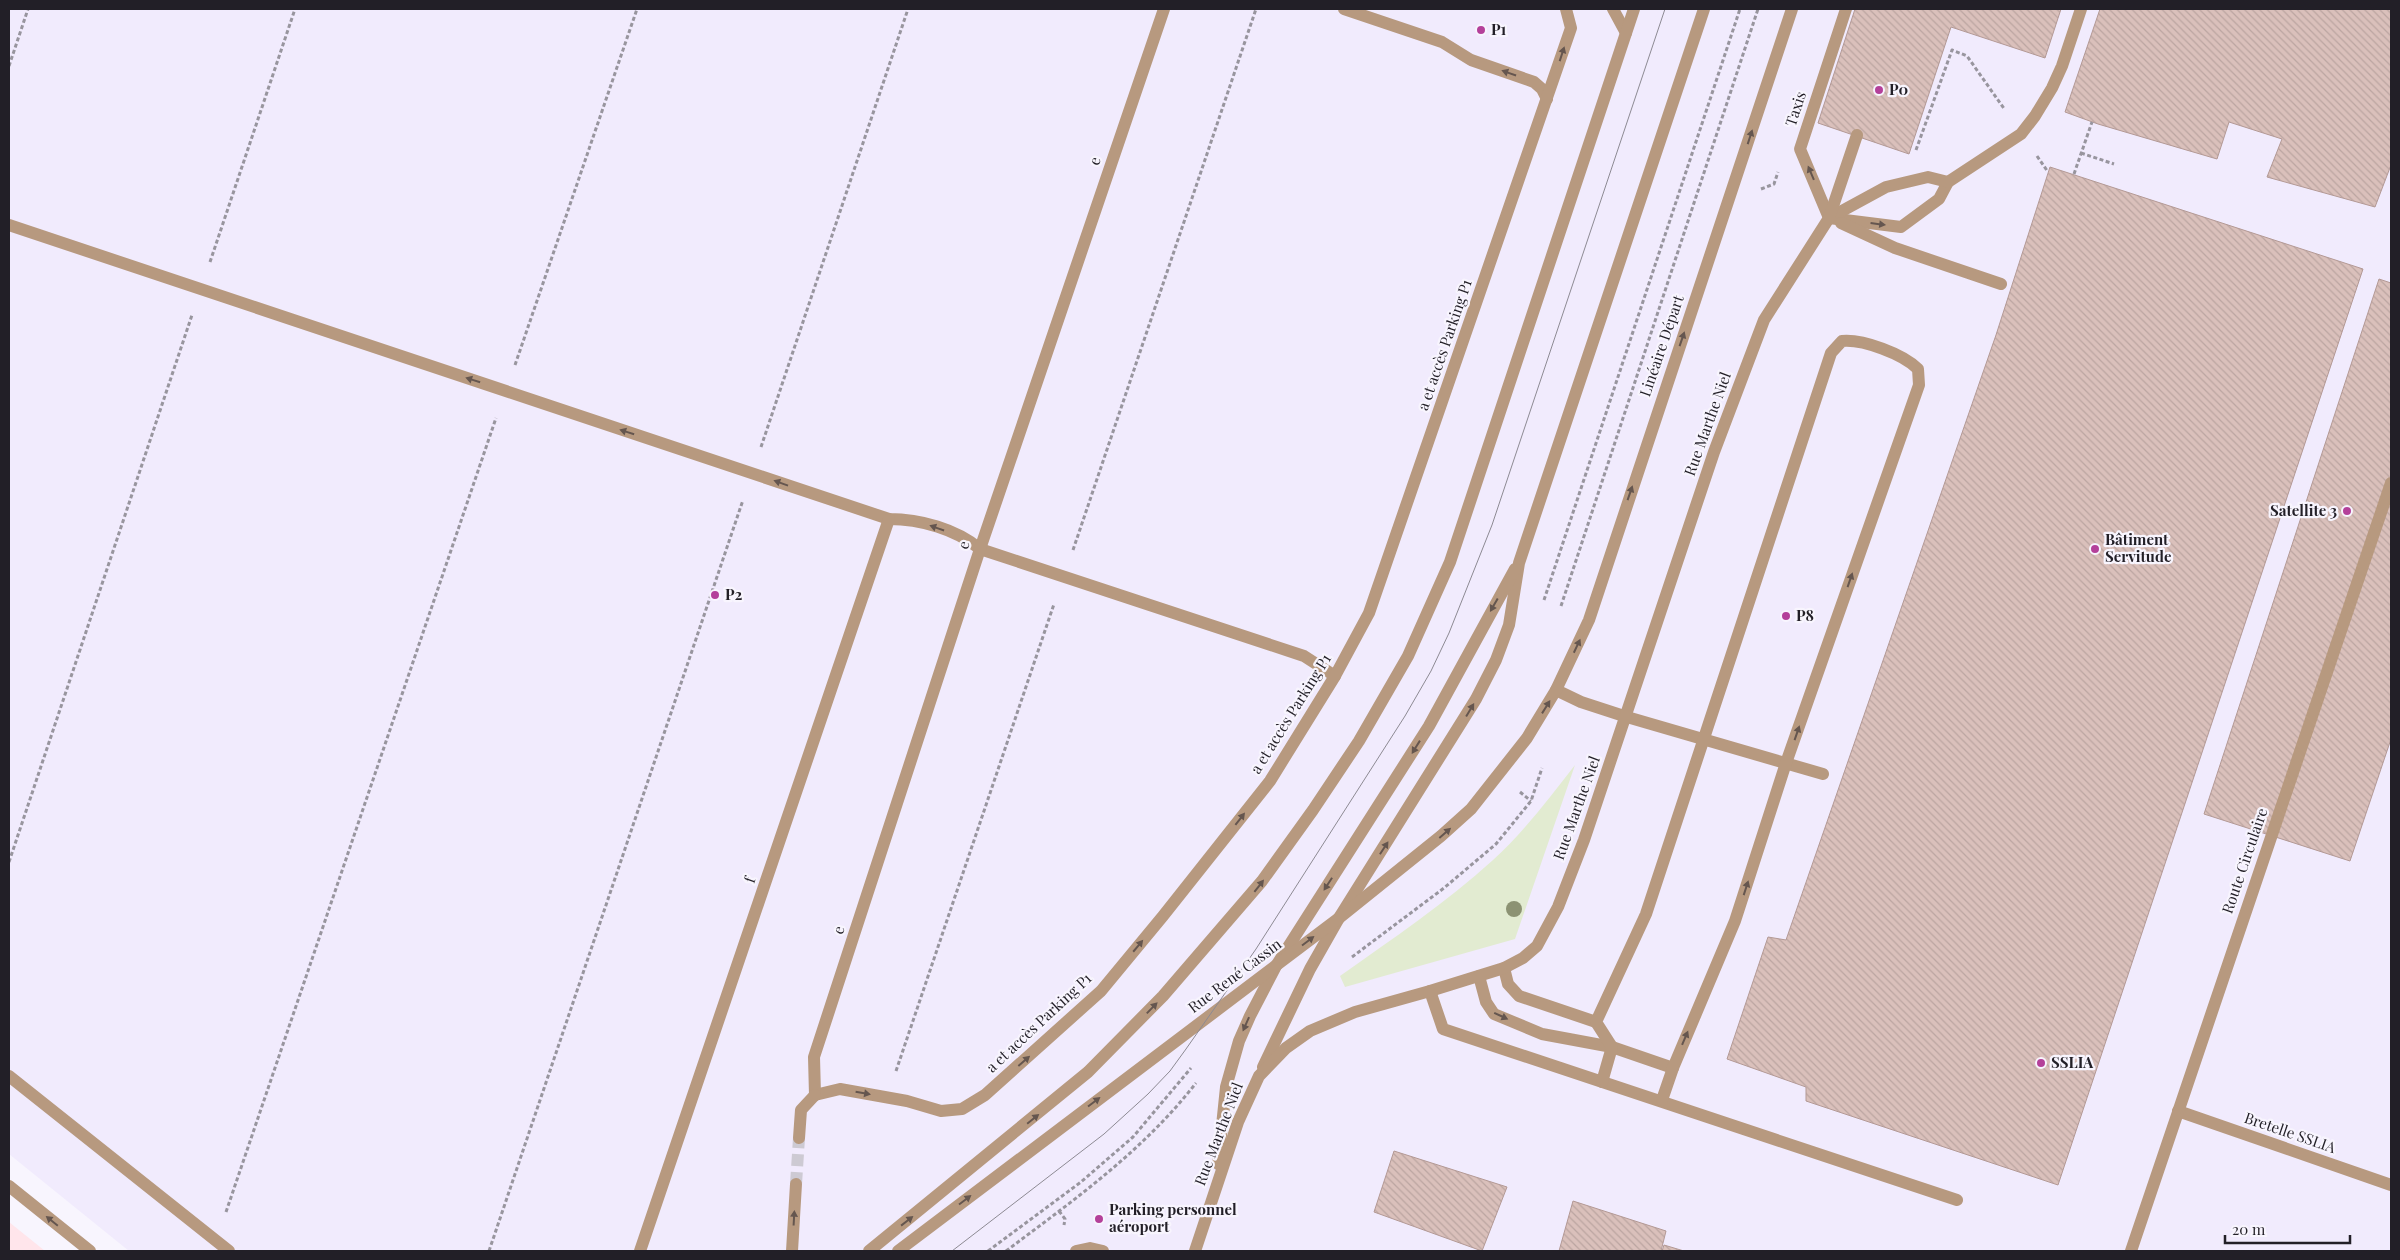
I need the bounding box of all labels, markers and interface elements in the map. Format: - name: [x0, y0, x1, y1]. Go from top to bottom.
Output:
- place label: P1: [1491, 19, 1507, 39]
- marker: P1: [1475, 24, 1487, 36]
- one-way arrow: [1558, 46, 1566, 61]
- one-way arrow: [1501, 69, 1516, 77]
- place label: P0: [1889, 79, 1908, 99]
- marker: P0: [1873, 84, 1885, 96]
- street label: Taxis: [1780, 89, 1810, 129]
- one-way arrow: [1746, 129, 1754, 144]
- street label: e: [1083, 154, 1105, 168]
- one-way arrow: [1806, 166, 1814, 180]
- one-way arrow: [1870, 220, 1886, 228]
- street label: a et accès Parking P1: [1412, 276, 1476, 413]
- street label: Linéaire Départ: [1634, 292, 1688, 399]
- one-way arrow: [1678, 331, 1686, 346]
- street label: Rue Marthe Niel: [1679, 369, 1735, 478]
- one-way arrow: [465, 376, 480, 384]
- one-way arrow: [620, 428, 635, 435]
- one-way arrow: [774, 479, 789, 486]
- one-way arrow: [1627, 485, 1634, 500]
- place label: Satellite 3: [2270, 500, 2337, 520]
- marker: Satellite 3: [2341, 505, 2353, 517]
- one-way arrow: [929, 524, 944, 531]
- place label: Bâtiment Servitude: [2105, 529, 2172, 566]
- street label: e: [952, 538, 974, 551]
- marker: Bâtiment Servitude: [2089, 543, 2101, 555]
- one-way arrow: [1847, 572, 1855, 587]
- place label: P2: [725, 584, 743, 604]
- marker: P2: [709, 589, 721, 601]
- one-way arrow: [1490, 597, 1498, 612]
- place label: P8: [1796, 605, 1814, 625]
- marker: P8: [1780, 610, 1792, 622]
- one-way arrow: [1573, 639, 1581, 653]
- street label: a et accès Parking P1: [1245, 650, 1335, 777]
- one-way arrow: [1542, 700, 1551, 713]
- one-way arrow: [1465, 703, 1474, 716]
- one-way arrow: [1794, 726, 1801, 741]
- one-way arrow: [1411, 740, 1420, 753]
- street label: Rue Marthe Niel: [1548, 753, 1604, 862]
- street label: Route Circulaire: [2217, 805, 2271, 916]
- one-way arrow: [1234, 813, 1245, 826]
- one-way arrow: [1438, 827, 1450, 839]
- one-way arrow: [1379, 841, 1389, 854]
- street label: f: [739, 873, 760, 885]
- one-way arrow: [1323, 877, 1333, 890]
- one-way arrow: [1253, 880, 1264, 893]
- one-way arrow: [1743, 880, 1750, 895]
- street label: e: [827, 923, 849, 936]
- street label: Rue René Cassin: [1184, 934, 1285, 1017]
- one-way arrow: [1301, 936, 1314, 947]
- one-way arrow: [1132, 940, 1143, 952]
- street label: a et accès Parking P1: [981, 968, 1096, 1076]
- one-way arrow: [1146, 1003, 1158, 1015]
- one-way arrow: [1494, 1012, 1509, 1021]
- one-way arrow: [1242, 1017, 1250, 1031]
- one-way arrow: [1682, 1031, 1690, 1045]
- place label: SSLIA: [2051, 1052, 2094, 1072]
- one-way arrow: [1018, 1056, 1030, 1067]
- marker: SSLIA: [2035, 1057, 2047, 1069]
- street label: Rue Marthe Niel: [1189, 1079, 1247, 1188]
- one-way arrow: [855, 1089, 871, 1097]
- one-way arrow: [1088, 1097, 1101, 1108]
- street label: Bretelle SSLIA: [2242, 1107, 2339, 1157]
- one-way arrow: [1026, 1113, 1039, 1124]
- one-way arrow: [958, 1195, 971, 1206]
- place label: Parking personnel aéroport: [1109, 1199, 1237, 1236]
- one-way arrow: [791, 1210, 799, 1226]
- scale bar: [2225, 1212, 2350, 1244]
- marker: Parking personnel aéroport: [1093, 1213, 1105, 1225]
- one-way arrow: [46, 1215, 59, 1226]
- one-way arrow: [900, 1216, 913, 1227]
- text: 20 m: [2232, 1219, 2266, 1239]

